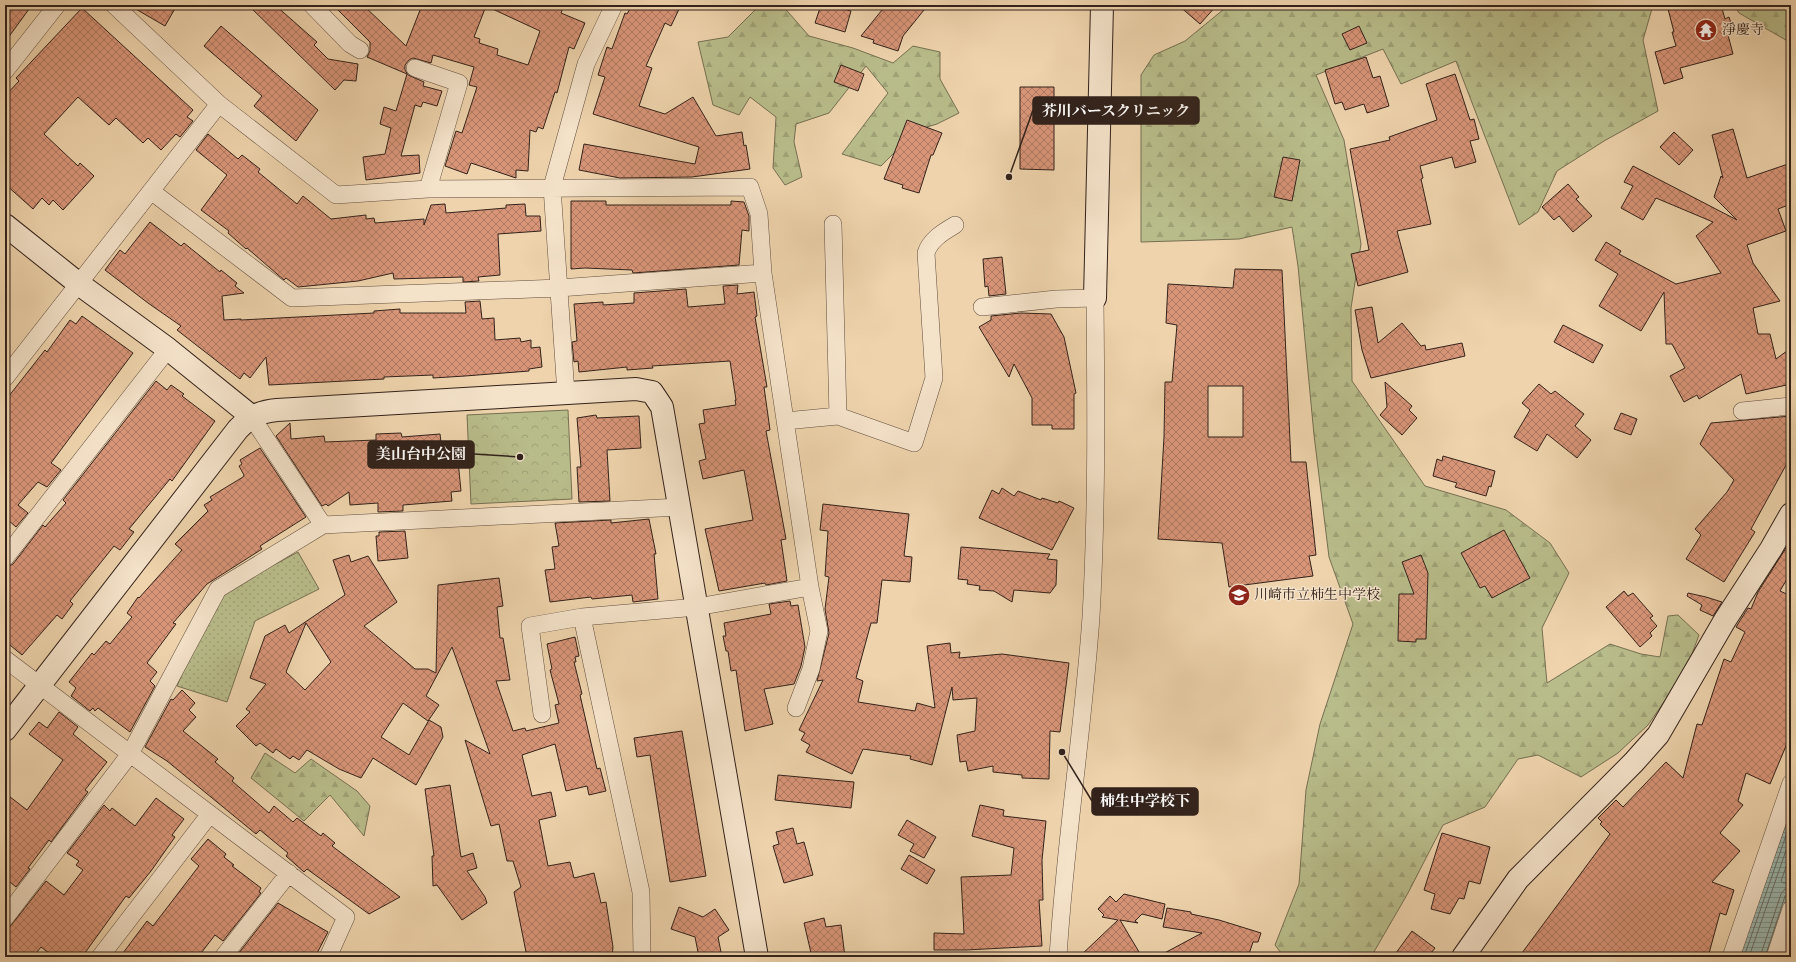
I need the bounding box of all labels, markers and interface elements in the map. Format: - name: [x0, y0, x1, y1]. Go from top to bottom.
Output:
- temple icon: 淨慶寺: [1693, 17, 1719, 43]
- place label: 淨慶寺: [1722, 21, 1764, 39]
- callout: 芥川バースクリニック: [1033, 97, 1199, 124]
- text: 芥川バースクリニック: [1042, 102, 1190, 121]
- callout: 美山台中公園: [368, 441, 474, 468]
- text: 美山台中公園: [376, 445, 466, 464]
- school or university icon: 川崎市立柿生中学校: [1226, 582, 1252, 608]
- place label: 川崎市立柿生中学校: [1254, 586, 1380, 604]
- callout: 柿生中学校下: [1092, 788, 1198, 815]
- text: 柿生中学校下: [1100, 792, 1190, 811]

